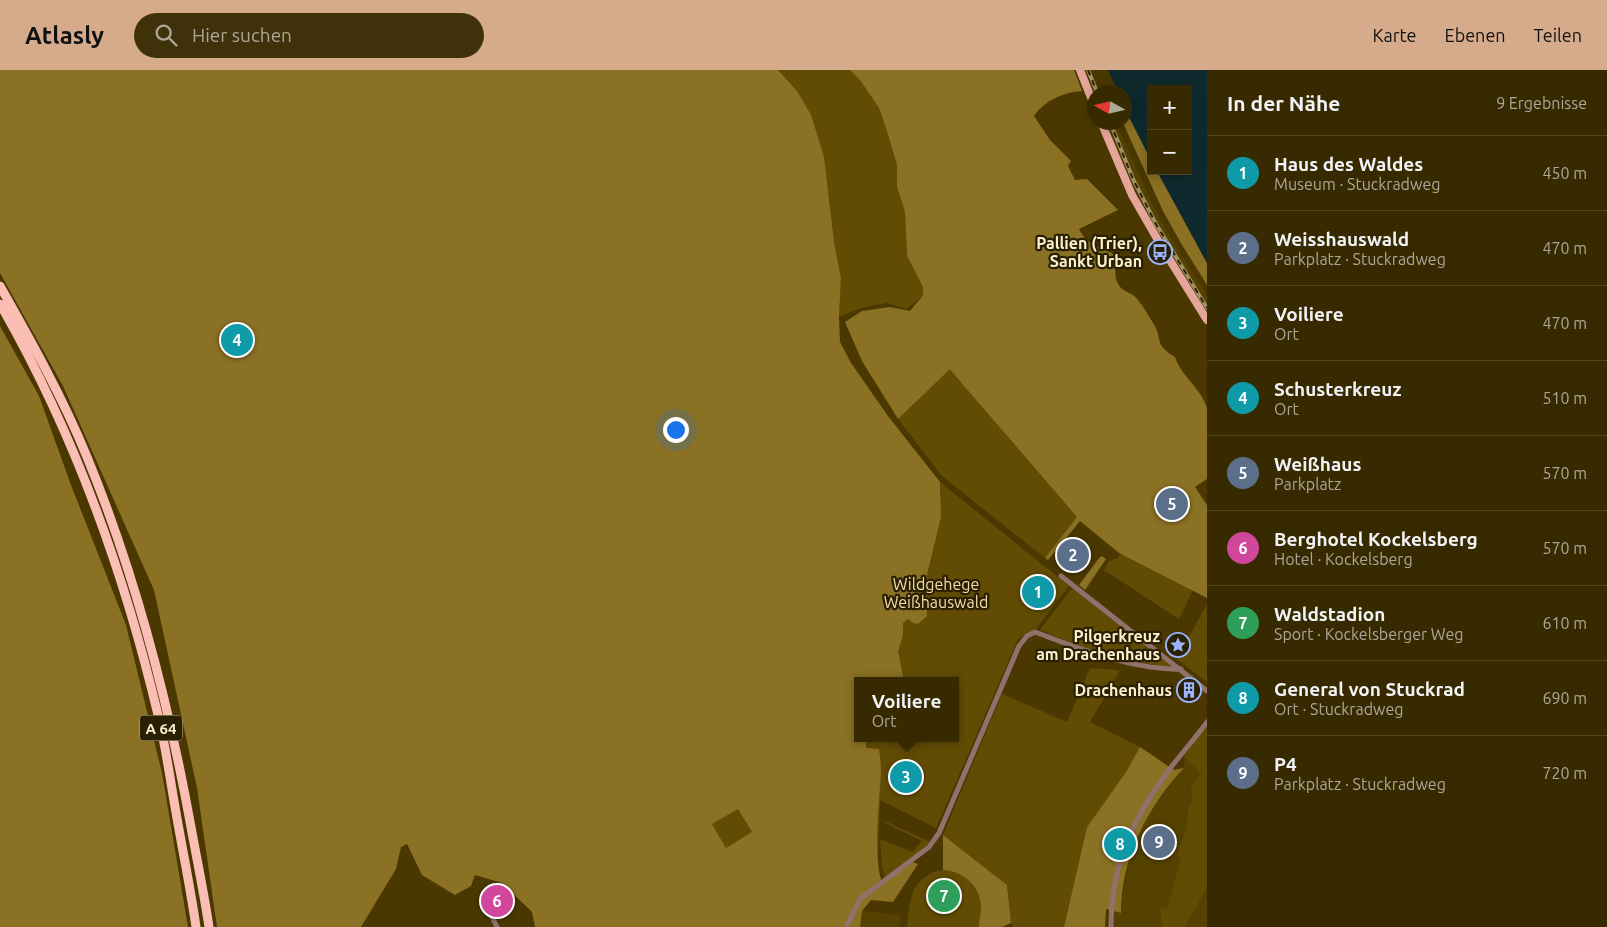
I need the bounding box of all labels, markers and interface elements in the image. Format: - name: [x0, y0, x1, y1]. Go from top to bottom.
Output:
- search box: [134, 13, 484, 58]
- icon: search: [152, 21, 180, 49]
- text: Atlasly: [25, 22, 104, 49]
- text: Hier suchen: [192, 24, 292, 46]
- text: Karte: [1373, 25, 1417, 45]
- text: Ebenen: [1445, 25, 1506, 45]
- text: Teilen: [1534, 25, 1582, 45]
- north arrow: [1087, 85, 1132, 130]
- map controls: [1147, 85, 1192, 175]
- button: +: [1147, 85, 1192, 130]
- text: In der Nähe: [1227, 91, 1340, 115]
- text: 9 Ergebnisse: [1496, 94, 1587, 112]
- button: −: [1147, 130, 1192, 175]
- text: Haus des Waldes: [1274, 153, 1423, 175]
- text: 1: [1238, 164, 1248, 182]
- text: 450 m: [1542, 164, 1587, 182]
- text: Museum · Stuckradweg: [1274, 175, 1440, 193]
- text: Weisshauswald: [1274, 228, 1409, 250]
- place label: Pallien (Trier), Sankt Urban: [1036, 234, 1142, 270]
- bus stop icon: Pallien (Trier), Sankt Urban: [1147, 239, 1173, 265]
- text: 2: [1238, 239, 1248, 257]
- text: 470 m: [1542, 239, 1587, 257]
- text: Parkplatz · Stuckradweg: [1274, 250, 1446, 268]
- text: Voiliere: [1274, 303, 1344, 325]
- text: 3: [1238, 314, 1248, 332]
- text: 470 m: [1542, 314, 1587, 332]
- pin: 4: [221, 321, 253, 359]
- text: Ort: [1274, 325, 1299, 343]
- text: Schusterkreuz: [1274, 378, 1402, 400]
- text: 4: [1238, 389, 1248, 407]
- text: 510 m: [1542, 389, 1587, 407]
- text: Ort: [1274, 400, 1299, 418]
- your location: [663, 417, 689, 443]
- text: Weißhaus: [1274, 453, 1361, 475]
- text: 5: [1238, 464, 1248, 482]
- text: 570 m: [1542, 464, 1587, 482]
- text: Parkplatz: [1274, 475, 1341, 493]
- pin: 5: [1156, 485, 1188, 523]
- text: Berghotel Kockelsberg: [1274, 528, 1478, 550]
- pin: 2: [1057, 536, 1089, 574]
- text: 6: [1238, 539, 1248, 557]
- text: 570 m: [1542, 539, 1587, 557]
- text: Hotel · Kockelsberg: [1274, 550, 1413, 568]
- pin: 1: [1022, 573, 1054, 611]
- park label: Wildgehege Weißhauswald: [884, 575, 988, 611]
- text: Waldstadion: [1274, 603, 1385, 625]
- text: 7: [1238, 614, 1248, 632]
- text: 610 m: [1542, 614, 1587, 632]
- text: Sport · Kockelsberger Weg: [1274, 625, 1463, 643]
- place label: Pilgerkreuz am Drachenhaus: [1036, 627, 1160, 663]
- place icon: Pilgerkreuz am Drachenhaus: [1165, 632, 1191, 658]
- popup: [854, 677, 959, 742]
- building icon: Drachenhaus: [1176, 677, 1202, 703]
- text: General von Stuckrad: [1274, 678, 1465, 700]
- place label: Drachenhaus: [1074, 681, 1172, 699]
- text: 8: [1238, 689, 1248, 707]
- text: 690 m: [1542, 689, 1587, 707]
- text: Voiliere: [872, 690, 941, 712]
- text: Ort · Stuckradweg: [1274, 700, 1403, 718]
- text: Ort: [872, 712, 896, 730]
- road number: A 64: [140, 716, 182, 740]
- text: P4: [1274, 753, 1297, 775]
- pin: 3: [890, 758, 922, 796]
- text: 9: [1238, 764, 1248, 782]
- text: 720 m: [1542, 764, 1587, 782]
- text: Parkplatz · Stuckradweg: [1274, 775, 1446, 793]
- pin: 9: [1143, 823, 1175, 861]
- pin: 8: [1104, 825, 1136, 863]
- pin: 7: [928, 877, 960, 915]
- pin: 6: [481, 882, 513, 920]

